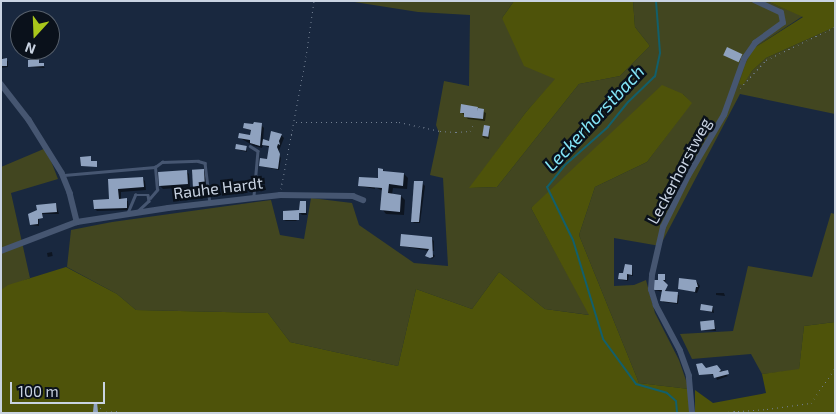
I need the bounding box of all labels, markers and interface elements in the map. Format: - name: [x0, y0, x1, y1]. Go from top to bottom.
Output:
- north arrow: [10, 10, 60, 60]
- text: N: [22, 39, 38, 58]
- water label: Leckerhorstbach: [539, 61, 649, 175]
- street label: Leckerhorstweg: [643, 115, 715, 227]
- street label: Rauhe Hardt: [172, 173, 264, 203]
- scale bar: [12, 372, 108, 404]
- text: 100 m: [18, 382, 59, 400]

